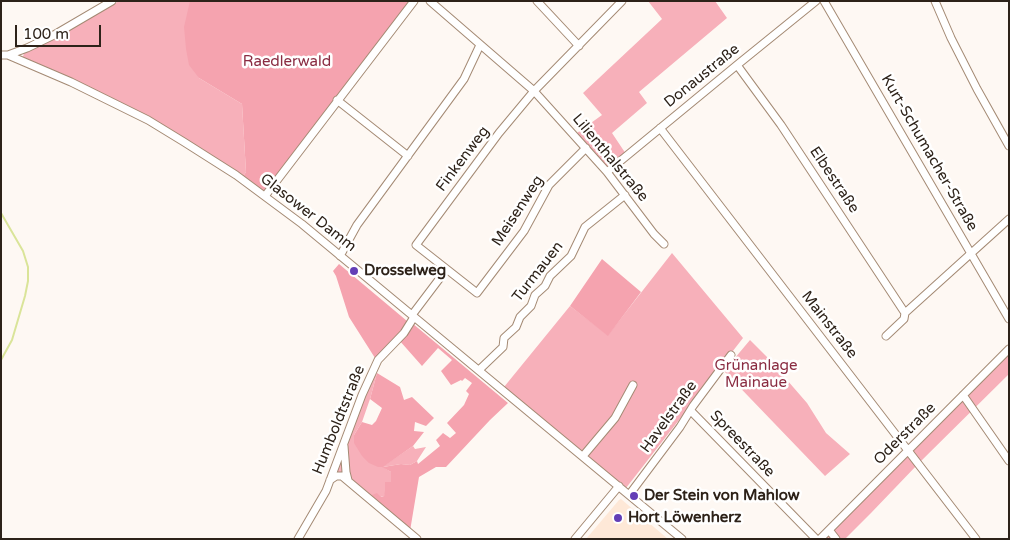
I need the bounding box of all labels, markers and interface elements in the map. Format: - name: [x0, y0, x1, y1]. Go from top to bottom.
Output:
- scale bar: [18, 15, 104, 47]
- text: 100 m: [23, 25, 69, 43]
- street label: Donaustraße: [661, 40, 743, 112]
- park label: Raedlerwald: [243, 53, 331, 71]
- street label: Kurt-Schumacher-Straße: [877, 72, 981, 234]
- street label: Lilienthalstraße: [568, 110, 652, 206]
- street label: Finkenweg: [433, 123, 493, 195]
- street label: Elbestraße: [805, 143, 863, 217]
- street label: Glasower Damm: [256, 170, 360, 256]
- street label: Meisenweg: [488, 172, 548, 250]
- street label: Turmauen: [509, 238, 567, 306]
- place label: Drosselweg: [364, 262, 446, 280]
- marker: Drosselweg: [348, 265, 360, 277]
- street label: Mainstraße: [797, 288, 861, 362]
- park label: Grünanlage Mainaue: [714, 357, 798, 392]
- street label: Humboldtstraße: [309, 363, 369, 477]
- street label: Havelstraße: [637, 378, 701, 456]
- street label: Oderstraße: [870, 399, 940, 469]
- street label: Spreestraße: [706, 407, 778, 481]
- place label: Der Stein von Mahlow: [644, 487, 800, 505]
- marker: Der Stein von Mahlow: [628, 490, 640, 502]
- place label: Hort Löwenherz: [628, 509, 742, 527]
- marker: Hort Löwenherz: [612, 512, 624, 524]

